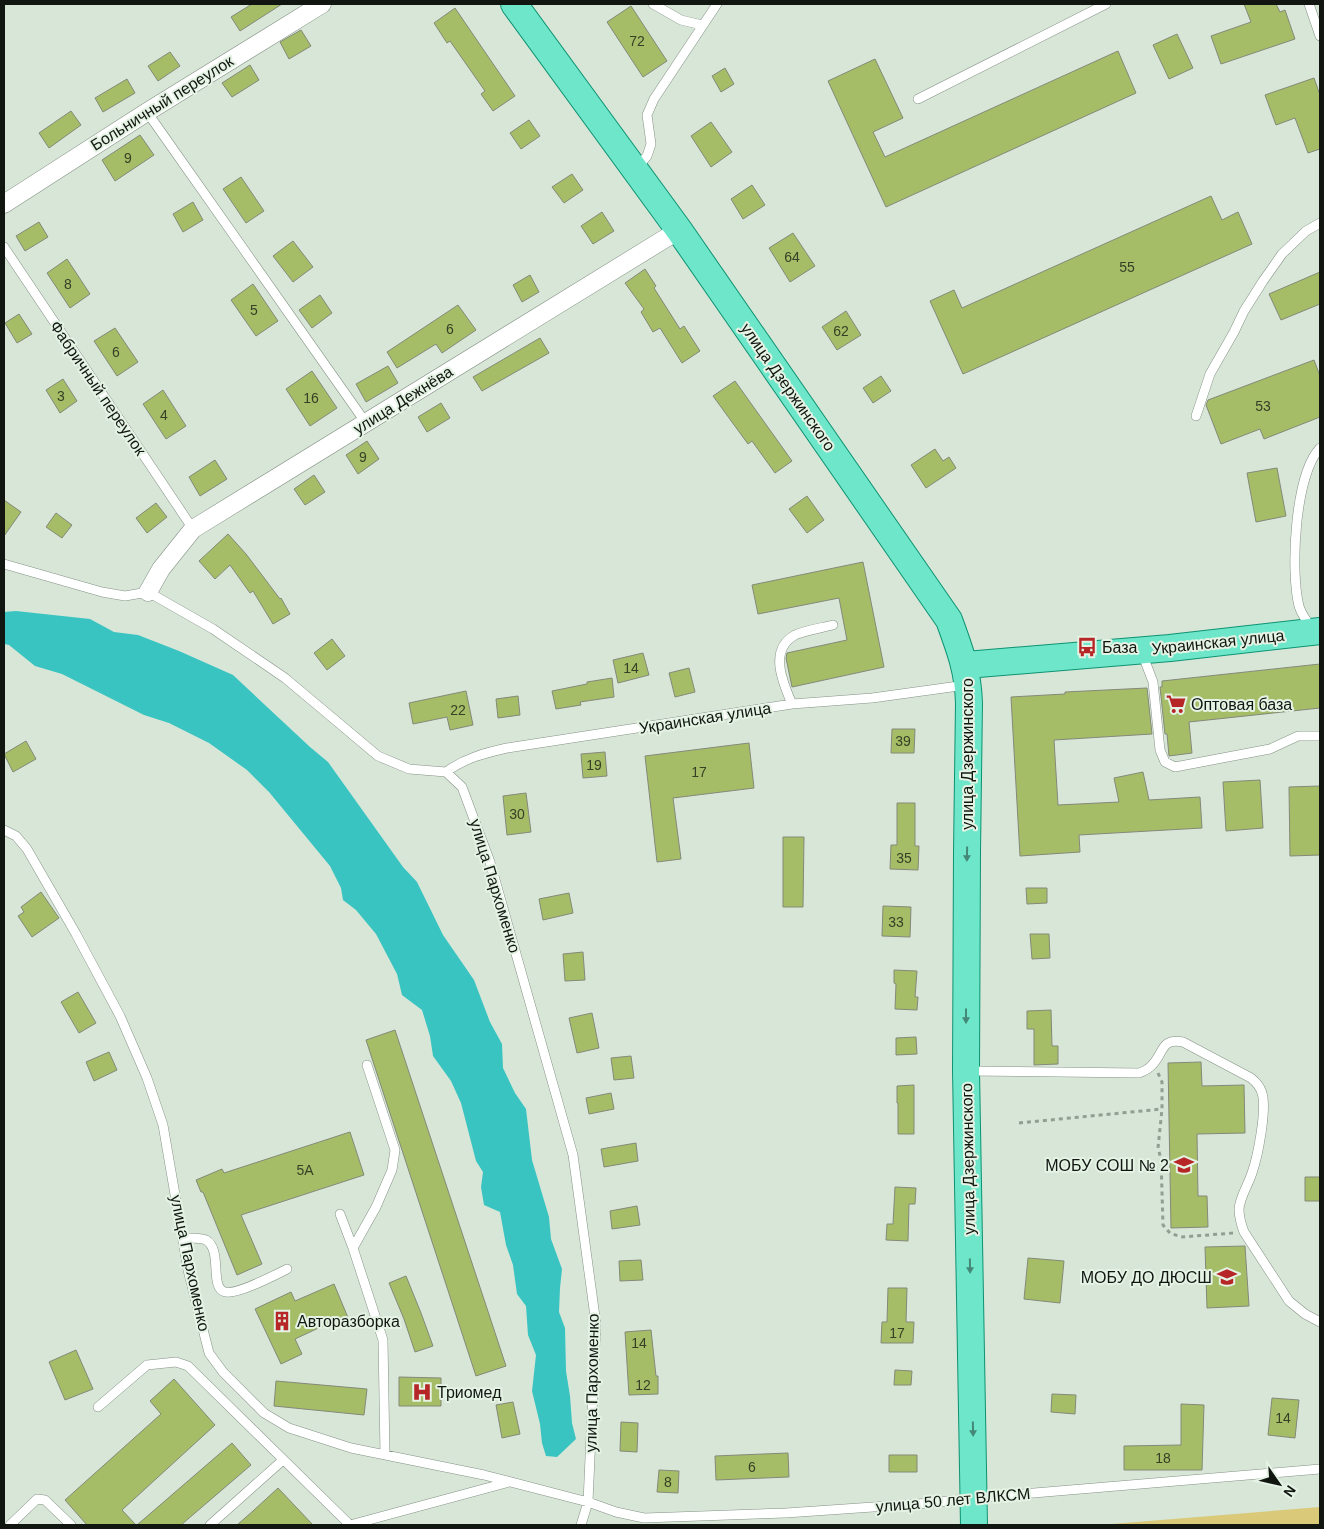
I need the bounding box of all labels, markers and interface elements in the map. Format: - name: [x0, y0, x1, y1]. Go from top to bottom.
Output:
- house number: 72: [629, 33, 645, 49]
- street label: Больничный переулок: [88, 52, 237, 154]
- house number: 9: [124, 150, 132, 166]
- house number: 64: [784, 249, 800, 265]
- house number: 55: [1119, 259, 1135, 275]
- house number: 8: [64, 276, 72, 292]
- house number: 5: [250, 302, 258, 318]
- street label: Фабричный переулок: [47, 318, 150, 459]
- street label: улица Дзержинского: [738, 320, 839, 454]
- house number: 6: [446, 321, 454, 337]
- house number: 62: [833, 323, 849, 339]
- house number: 6: [112, 344, 120, 360]
- street label: улица Дежнёва: [350, 363, 456, 437]
- house number: 3: [57, 388, 65, 404]
- house number: 16: [303, 390, 319, 406]
- house number: 53: [1255, 398, 1271, 414]
- house number: 4: [160, 407, 168, 423]
- house number: 9: [359, 449, 367, 465]
- street label: Украинская улица: [1151, 627, 1285, 657]
- bus stop icon: База: [1076, 636, 1098, 658]
- place label: База: [1102, 639, 1138, 656]
- house number: 14: [623, 660, 639, 676]
- street label: улица Дзержинского: [959, 678, 976, 830]
- supermarket icon: Оптовая база: [1165, 693, 1187, 715]
- place label: Оптовая база: [1191, 696, 1292, 713]
- street label: Украинская улица: [638, 699, 772, 737]
- house number: 22: [450, 702, 466, 718]
- house number: 39: [895, 733, 911, 749]
- house number: 19: [586, 757, 602, 773]
- house number: 17: [691, 764, 707, 780]
- house number: 30: [509, 806, 525, 822]
- street label: улица Пархоменко: [467, 817, 523, 955]
- one-way arrow: [963, 846, 971, 862]
- house number: 35: [896, 850, 912, 866]
- house number: 33: [888, 914, 904, 930]
- one-way arrow: [962, 1009, 970, 1025]
- street label: улица Дзержинского: [958, 1083, 978, 1235]
- school or university icon: МОБУ СОШ № 2: [1173, 1154, 1195, 1176]
- place label: МОБУ СОШ № 2: [1045, 1157, 1169, 1174]
- house number: 5А: [296, 1162, 314, 1178]
- street label: улица Пархоменко: [167, 1193, 213, 1333]
- one-way arrow: [966, 1259, 974, 1275]
- school or university icon: МОБУ ДО ДЮСШ: [1216, 1266, 1238, 1288]
- place label: МОБУ ДО ДЮСШ: [1081, 1269, 1212, 1286]
- building icon: Авторазборка: [271, 1310, 293, 1332]
- place label: Авторазборка: [297, 1313, 400, 1330]
- street label: улица Пархоменко: [582, 1313, 602, 1453]
- house number: 17: [889, 1325, 905, 1341]
- house number: 14: [631, 1335, 647, 1351]
- house number: 12: [635, 1377, 651, 1393]
- hospital icon: Триомед: [411, 1381, 433, 1403]
- place label: Триомед: [437, 1384, 502, 1401]
- house number: 14: [1275, 1410, 1291, 1426]
- one-way arrow: [969, 1421, 977, 1437]
- house number: 18: [1155, 1450, 1171, 1466]
- house number: 6: [748, 1459, 756, 1475]
- north arrow: [1254, 1459, 1304, 1509]
- house number: 8: [664, 1474, 672, 1490]
- text: N: [1280, 1483, 1299, 1500]
- street label: улица 50 лет ВЛКСМ: [875, 1485, 1031, 1515]

